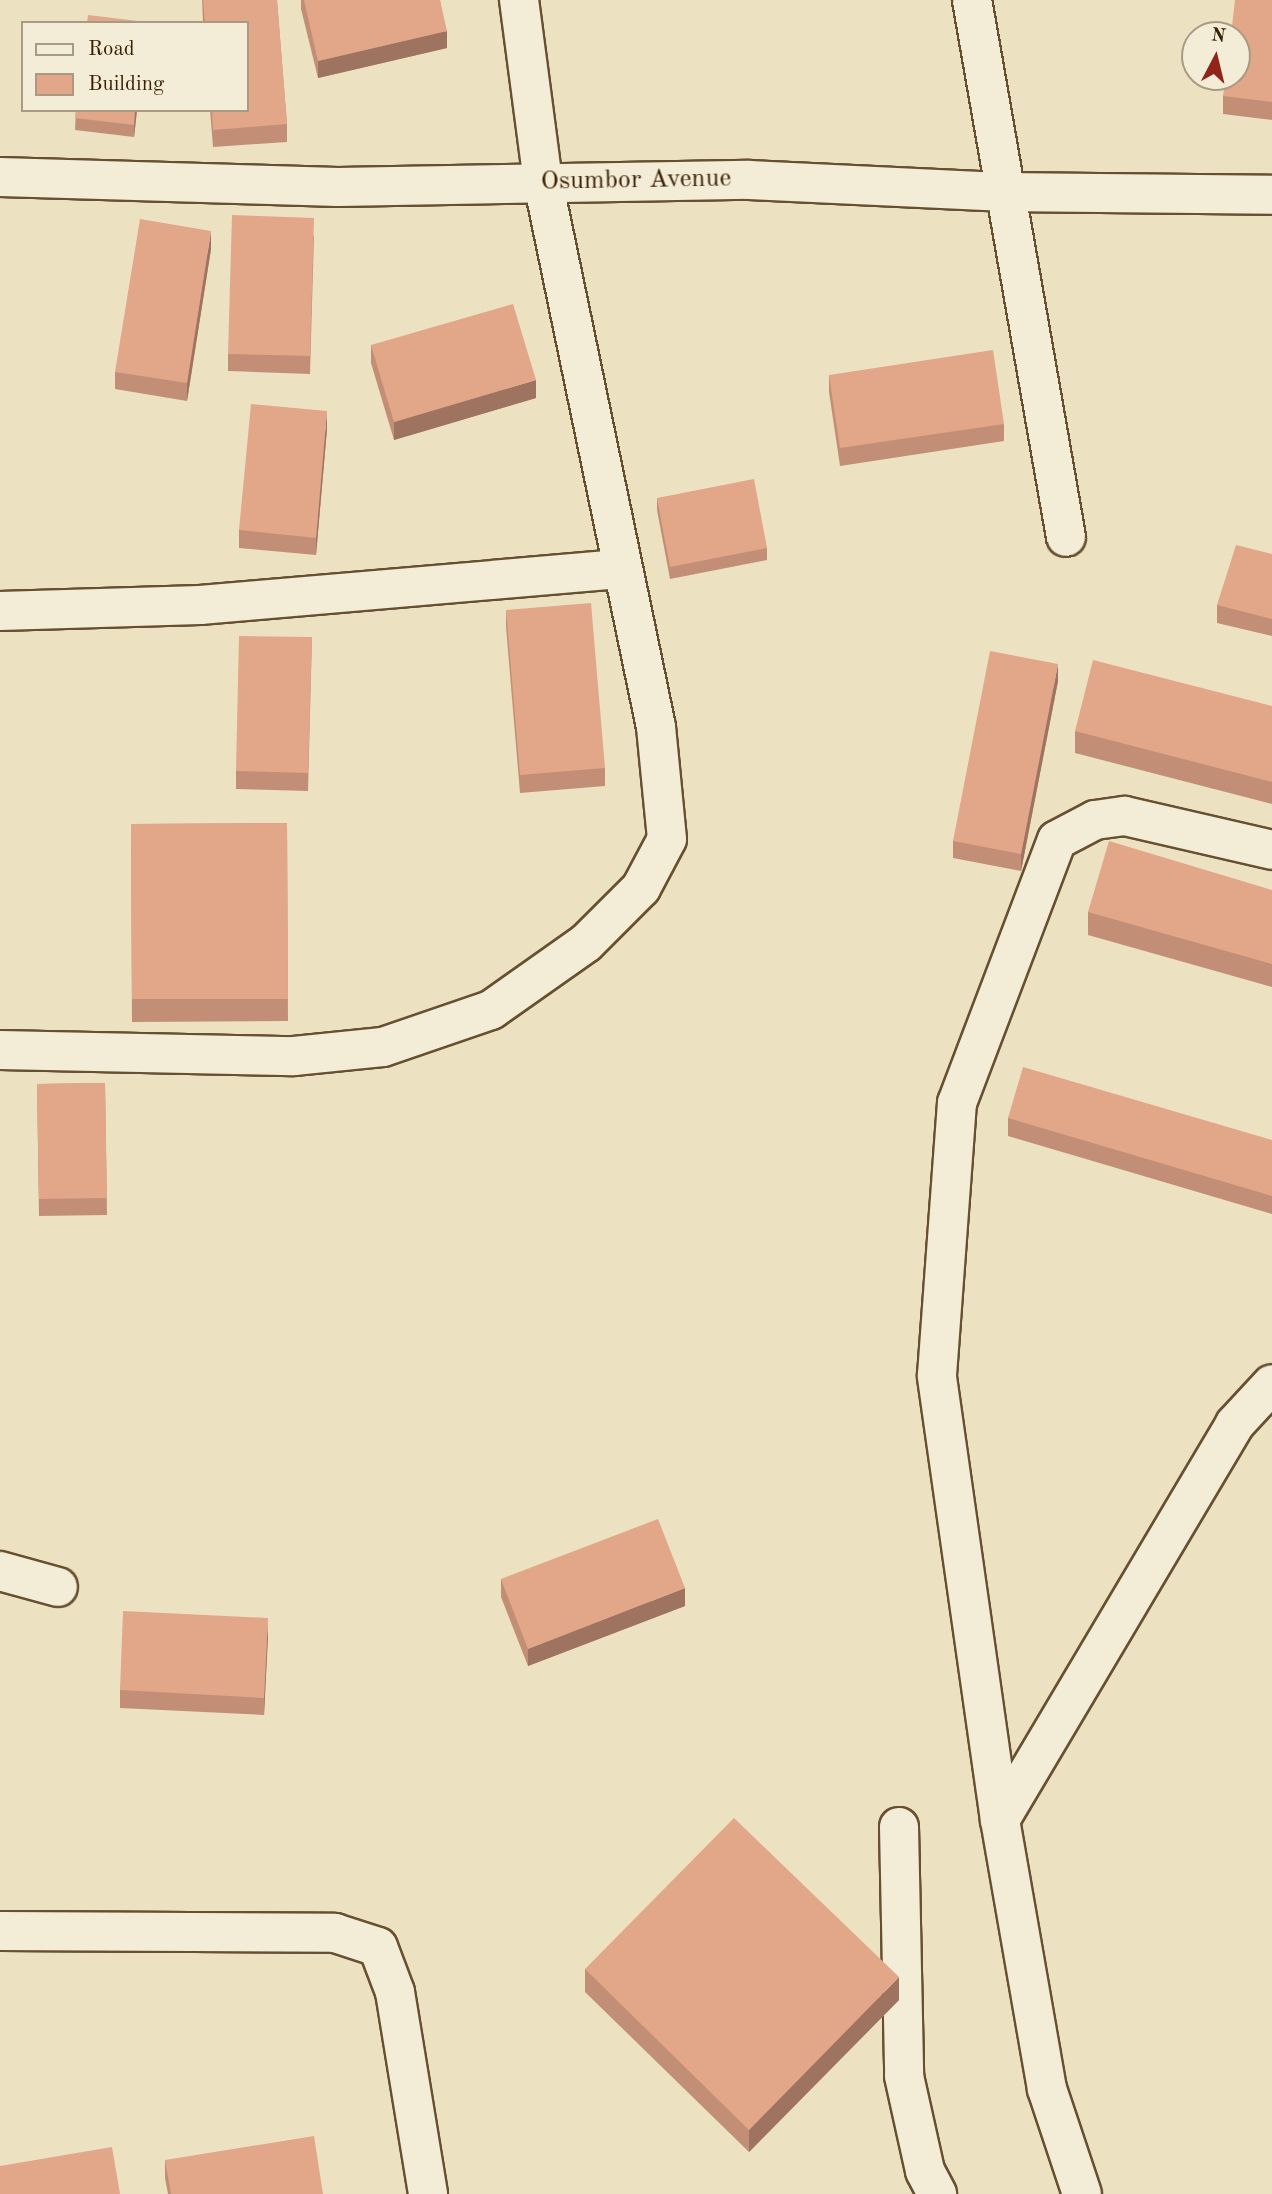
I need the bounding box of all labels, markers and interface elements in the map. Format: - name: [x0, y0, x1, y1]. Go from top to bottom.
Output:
- legend: [21, 21, 248, 112]
- north arrow: [1181, 21, 1251, 91]
- text: N: [1210, 26, 1227, 47]
- text: Road: [88, 39, 135, 60]
- text: Building: [88, 74, 164, 95]
- street label: Osumbor Avenue: [540, 164, 732, 198]

